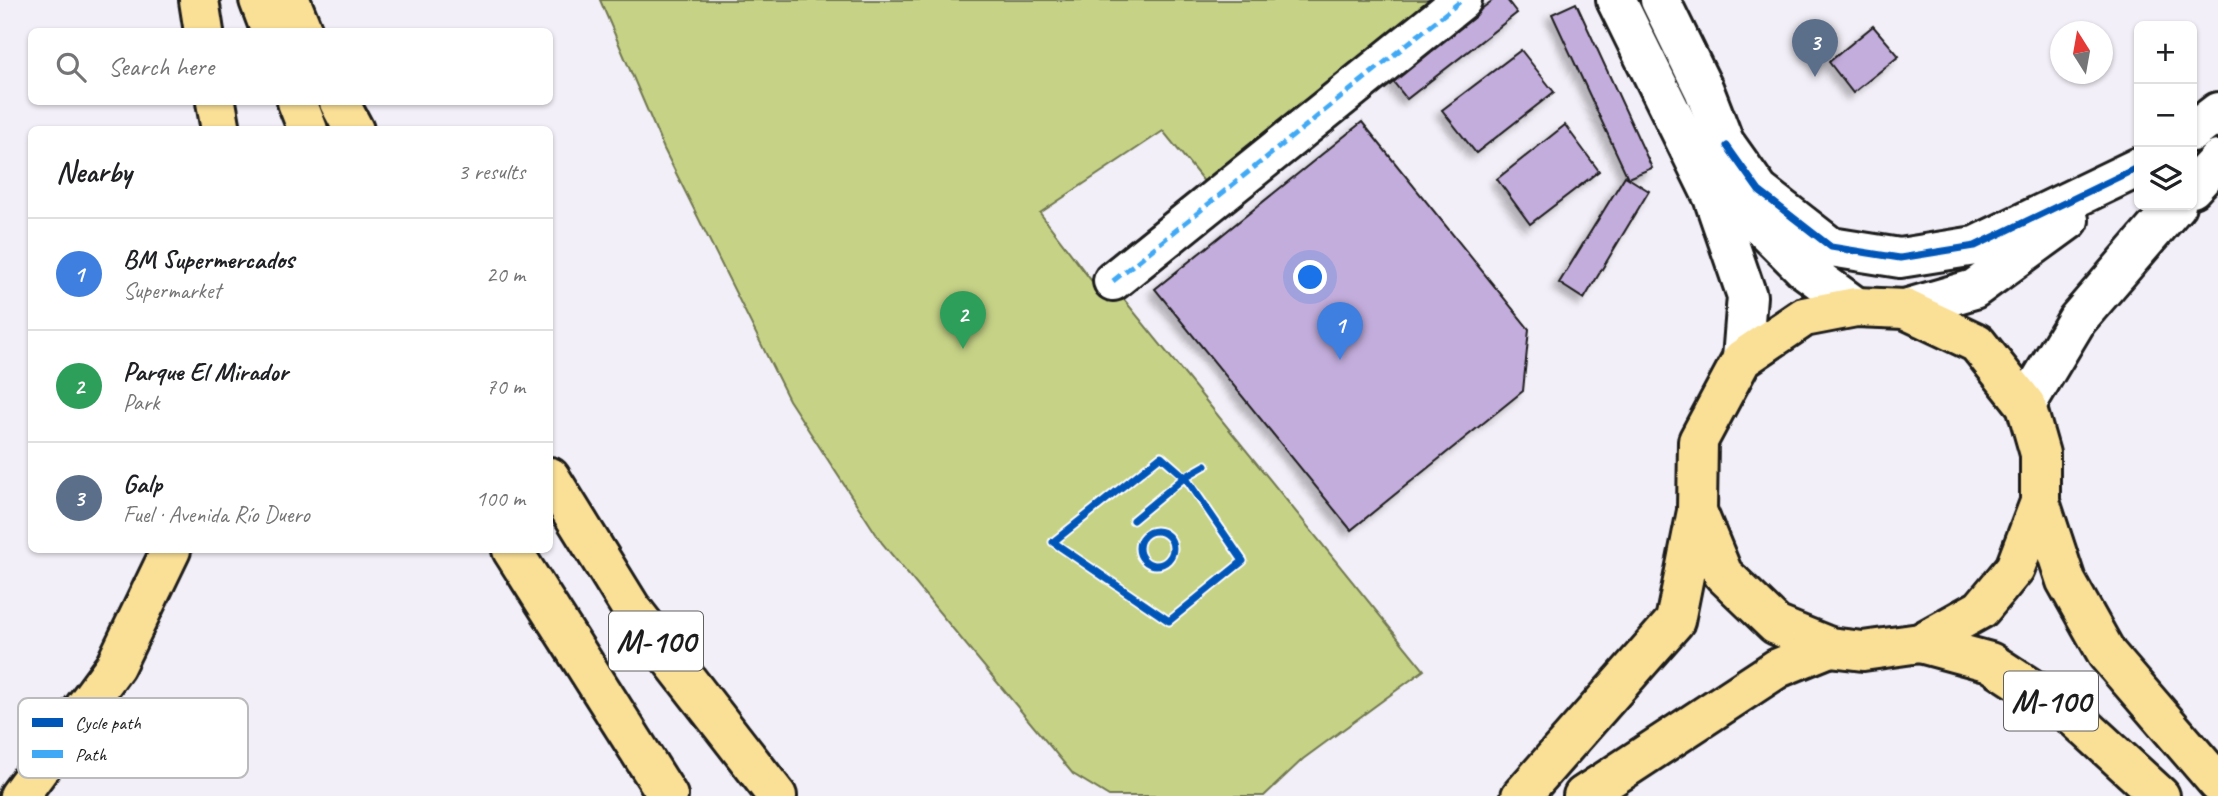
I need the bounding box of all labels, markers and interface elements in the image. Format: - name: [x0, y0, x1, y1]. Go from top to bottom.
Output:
- pin: 3: [1792, 19, 1838, 77]
- north arrow: [2050, 21, 2113, 84]
- map controls: [2134, 21, 2197, 210]
- button: +: [2134, 21, 2197, 84]
- search box: [28, 28, 553, 105]
- icon: search: [52, 48, 90, 86]
- text: Search here: [108, 50, 214, 83]
- button: −: [2134, 84, 2197, 147]
- button: layers: [2134, 147, 2197, 210]
- text: Nearby: [56, 153, 132, 191]
- text: 3 results: [458, 157, 525, 186]
- text: BM Supermercados: [123, 243, 294, 276]
- text: 1: [74, 260, 84, 289]
- text: 20 m: [486, 260, 525, 289]
- your location: [1293, 260, 1327, 294]
- text: Supermarket: [123, 276, 221, 305]
- pin: 2: [940, 291, 986, 349]
- pin: 1: [1317, 302, 1363, 360]
- text: Parque El Mirador: [123, 355, 288, 388]
- text: 2: [74, 372, 84, 401]
- text: 70 m: [486, 372, 525, 401]
- text: Park: [123, 388, 159, 417]
- text: Galp: [123, 467, 162, 500]
- text: 3: [74, 484, 84, 513]
- text: 100 m: [476, 484, 525, 513]
- text: Fuel · Avenida Río Duero: [123, 500, 310, 529]
- road number: M-100: [609, 612, 703, 670]
- road number: M-100: [2004, 672, 2098, 730]
- legend: [18, 698, 248, 778]
- text: Cycle path: [75, 711, 141, 735]
- text: Path: [75, 743, 108, 767]

